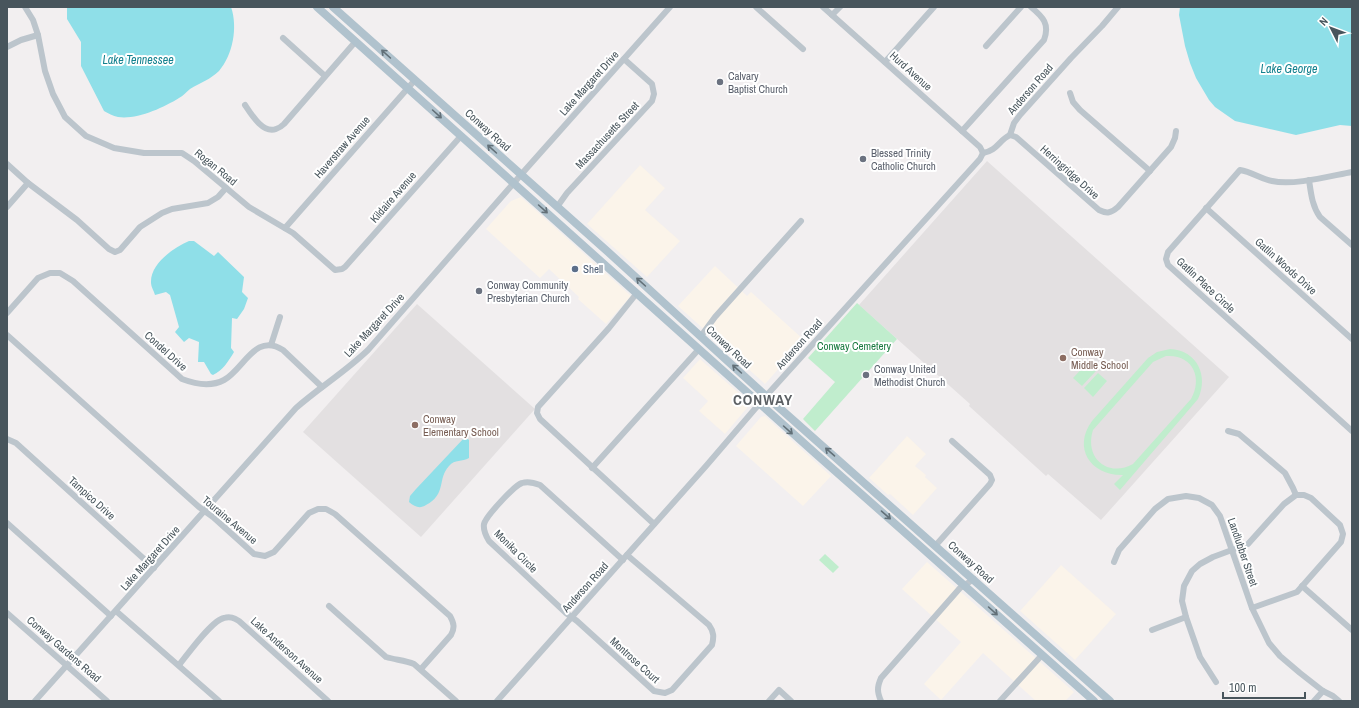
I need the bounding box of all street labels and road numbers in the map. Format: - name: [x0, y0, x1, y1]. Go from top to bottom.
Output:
- street label: Lake Margaret Drive: [556, 48, 622, 118]
- street label: Hurd Avenue: [887, 48, 935, 94]
- street label: Anderson Road: [1003, 61, 1056, 118]
- street label: Massachusetts Street: [572, 98, 642, 171]
- street label: Conway Road: [462, 106, 514, 154]
- street label: Haverstraw Avenue: [311, 113, 373, 181]
- street label: Herringridge Drive: [1038, 142, 1102, 202]
- street label: Rogan Road: [192, 146, 240, 188]
- street label: Kildaire Avenue: [367, 168, 419, 226]
- street label: Gatlin Woods Drive: [1252, 235, 1320, 297]
- street label: Gatlin Place Circle: [1174, 254, 1238, 316]
- street label: Lake Margaret Drive: [341, 290, 407, 360]
- street label: Anderson Road: [772, 316, 825, 373]
- street label: Conway Road: [704, 323, 754, 371]
- street label: Condel Drive: [142, 328, 190, 374]
- street label: Tampico Drive: [66, 473, 118, 523]
- street label: Touraine Avenue: [200, 493, 260, 547]
- street label: Landlubber Street: [1225, 516, 1261, 589]
- street label: Lake Margaret Drive: [117, 523, 183, 593]
- street label: Monika Circle: [491, 526, 541, 576]
- street label: Conway Road: [945, 538, 997, 586]
- street label: Anderson Road: [558, 559, 611, 616]
- street label: Conway Gardens Road: [24, 613, 104, 685]
- street label: Lake Anderson Avenue: [248, 614, 326, 686]
- street label: Montrose Court: [607, 634, 663, 686]

